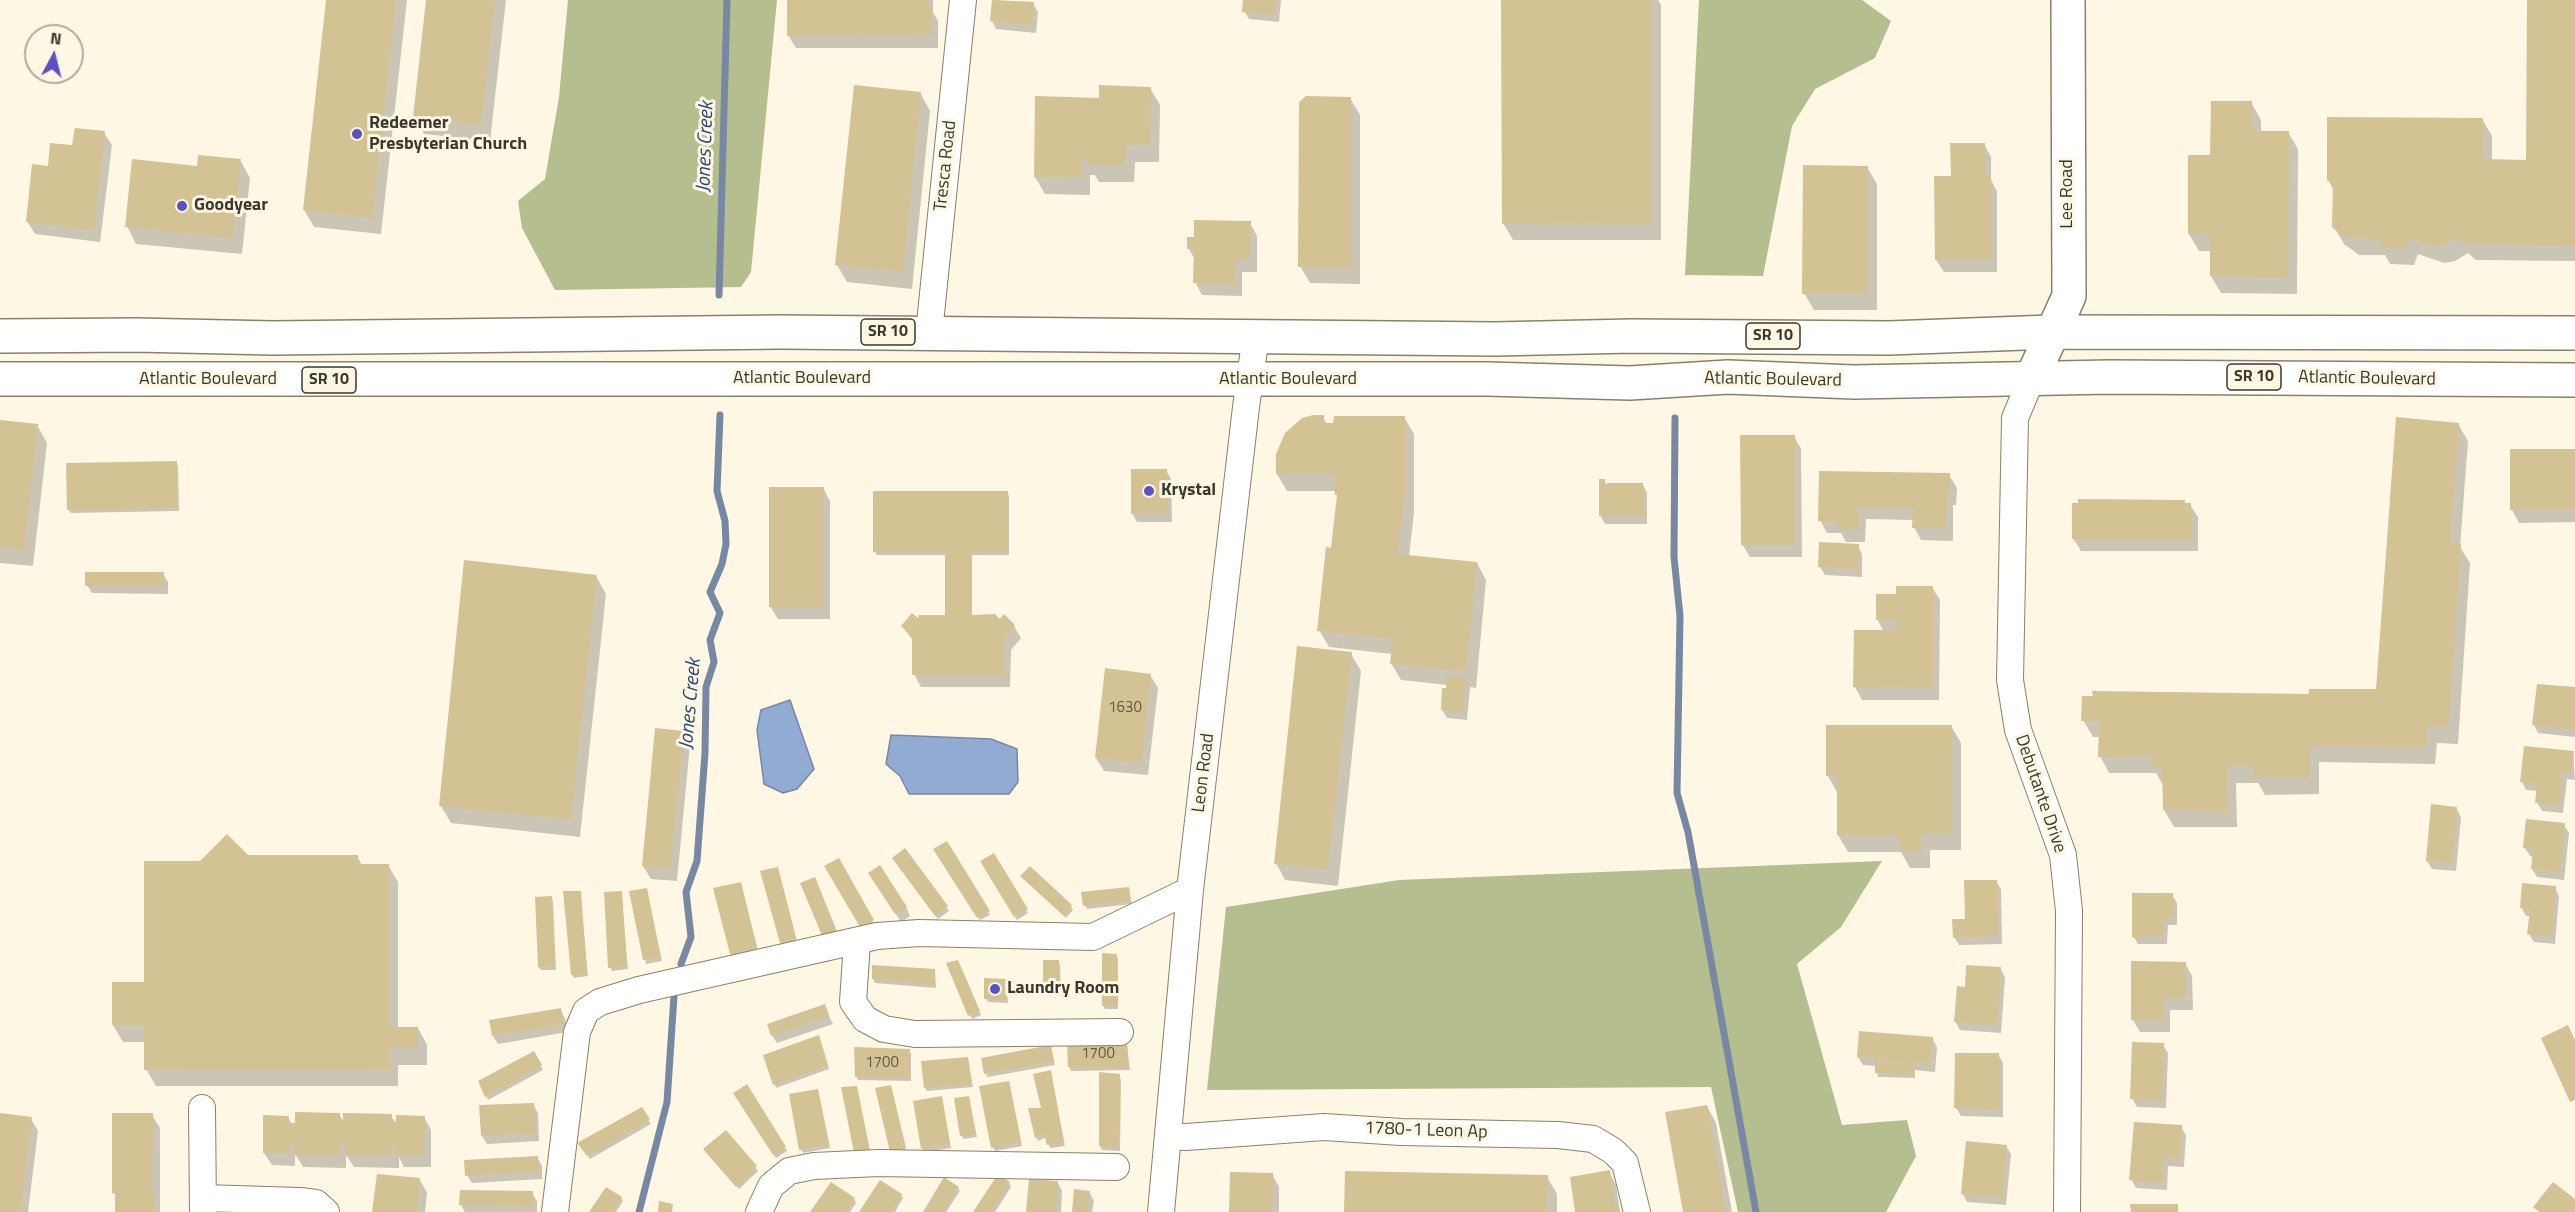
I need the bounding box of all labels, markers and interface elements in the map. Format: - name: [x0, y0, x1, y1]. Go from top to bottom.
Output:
- north arrow: [24, 24, 84, 84]
- text: N: [49, 26, 63, 51]
- water label: Jones Creek: [692, 101, 720, 193]
- place label: Redeemer Presbyterian Church: [369, 113, 527, 156]
- street label: Tresca Road: [930, 120, 962, 212]
- marker: Redeemer Presbyterian Church: [350, 127, 364, 141]
- street label: Lee Road: [2057, 159, 2079, 229]
- place label: Goodyear: [194, 195, 268, 217]
- marker: Goodyear: [175, 199, 189, 213]
- road number: SR 10: [861, 319, 915, 345]
- road number: SR 10: [1746, 323, 1800, 349]
- road number: SR 10: [2227, 364, 2281, 390]
- road number: SR 10: [302, 367, 356, 393]
- street label: Atlantic Boulevard: [2298, 367, 2436, 391]
- street label: Atlantic Boulevard: [733, 368, 871, 390]
- street label: Atlantic Boulevard: [1704, 368, 1842, 392]
- street label: Atlantic Boulevard: [139, 369, 277, 391]
- street label: Atlantic Boulevard: [1219, 369, 1357, 391]
- place label: Krystal: [1161, 480, 1216, 502]
- marker: Krystal: [1142, 484, 1156, 498]
- water label: Jones Creek: [675, 658, 707, 750]
- house number: 1630: [1108, 699, 1142, 717]
- street label: Leon Road: [1188, 732, 1220, 814]
- street label: Debutante Drive: [2010, 732, 2070, 856]
- place label: Laundry Room: [1007, 978, 1119, 1000]
- marker: Laundry Room: [988, 982, 1002, 996]
- house number: 1700: [1081, 1045, 1115, 1063]
- house number: 1700: [865, 1054, 899, 1072]
- street label: 1780-1 Leon Ap: [1364, 1118, 1488, 1144]

